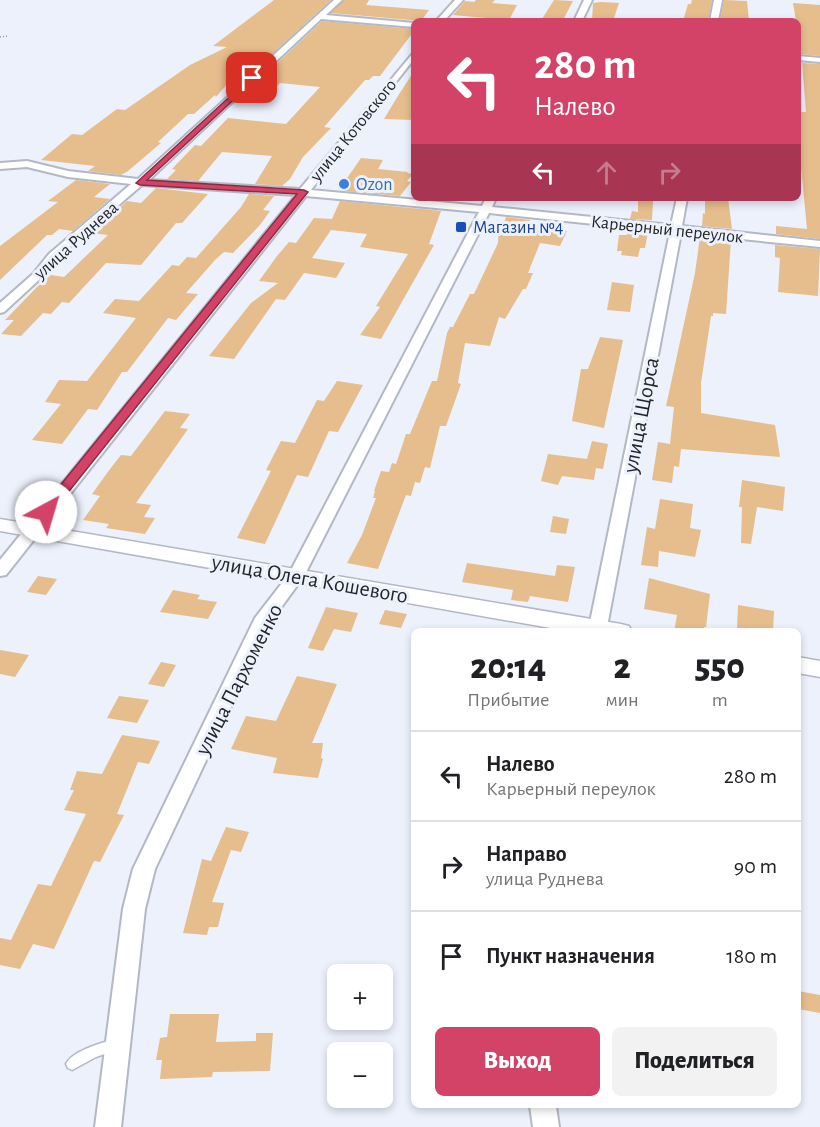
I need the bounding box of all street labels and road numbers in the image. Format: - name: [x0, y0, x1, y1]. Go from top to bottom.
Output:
- street label: улица Котовского: [307, 76, 400, 186]
- street label: улица Руднева: [30, 199, 122, 284]
- street label: Карьерный переулок: [590, 213, 745, 247]
- street label: улица Щорса: [619, 356, 663, 476]
- street label: улица Олега Кошевого: [209, 551, 410, 607]
- street label: улица Пархоменко: [191, 600, 286, 759]

